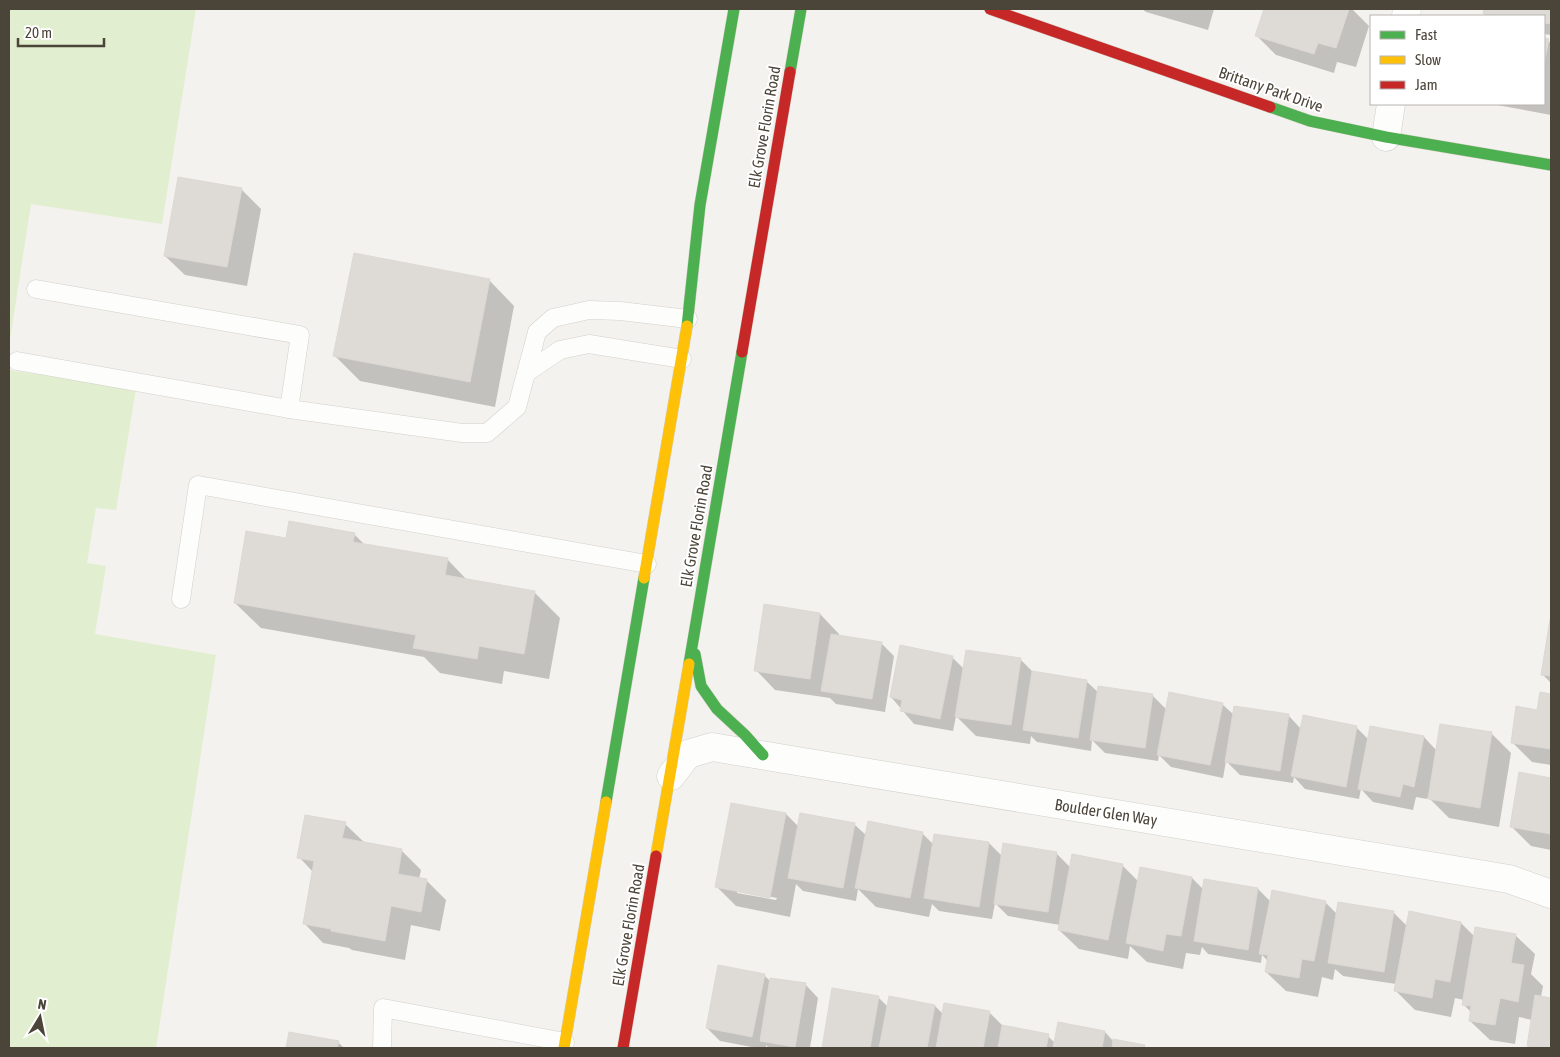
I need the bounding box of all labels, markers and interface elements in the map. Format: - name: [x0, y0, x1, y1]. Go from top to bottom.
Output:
- scale bar: [18, 15, 104, 47]
- legend: [1370, 15, 1545, 105]
- text: 20 m: [25, 24, 52, 41]
- text: Fast: [1415, 26, 1437, 43]
- text: Slow: [1415, 51, 1441, 68]
- street label: Brittany Park Drive: [1216, 63, 1326, 116]
- street label: Elk Grove Florin Road: [744, 65, 784, 189]
- text: Jam: [1415, 76, 1438, 93]
- street label: Elk Grove Florin Road: [676, 464, 716, 588]
- street label: Boulder Glen Way: [1053, 795, 1159, 830]
- street label: Elk Grove Florin Road: [608, 863, 648, 987]
- north arrow: [15, 992, 65, 1042]
- text: N: [37, 996, 48, 1013]

